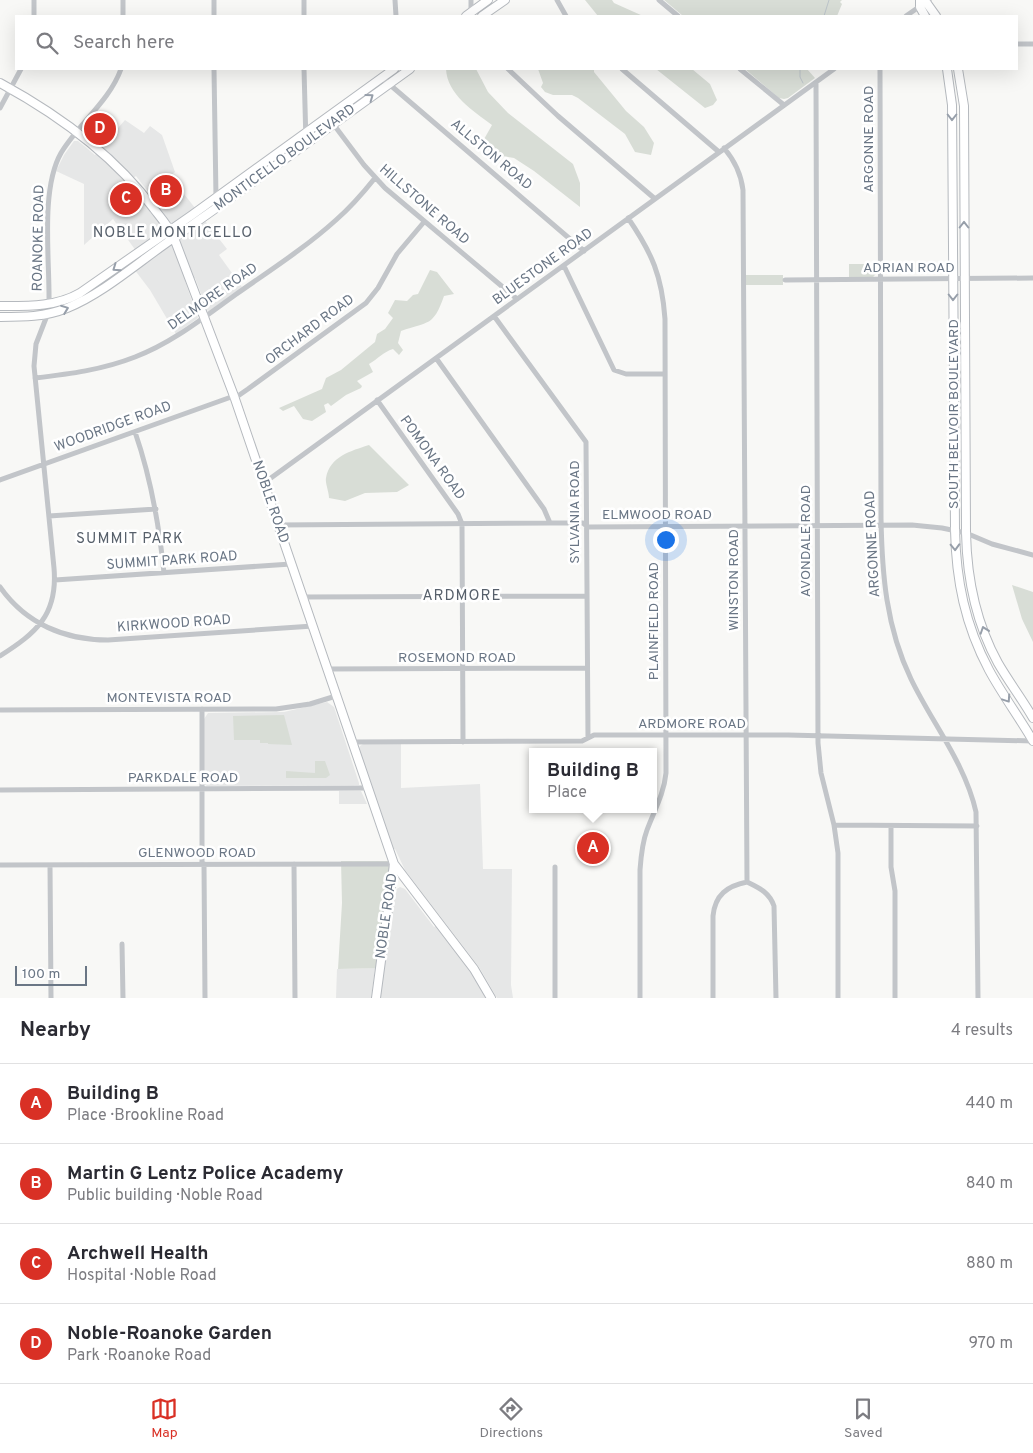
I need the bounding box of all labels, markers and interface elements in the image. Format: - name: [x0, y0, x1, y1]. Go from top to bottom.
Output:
- search box: [15, 15, 1018, 70]
- icon: search: [33, 29, 61, 57]
- text: Search here: [73, 31, 175, 55]
- street label: ARGONNE ROAD: [861, 85, 878, 193]
- one-way arrow: [364, 94, 374, 103]
- street label: MONTICELLO BOULEVARD: [211, 101, 359, 215]
- pin: D: [84, 110, 116, 148]
- one-way arrow: [947, 113, 958, 121]
- street label: ALLSTON ROAD: [447, 116, 535, 194]
- street label: HILLSTONE ROAD: [375, 161, 473, 249]
- pin: B: [150, 172, 182, 210]
- pin: C: [110, 180, 142, 218]
- street label: ROANOKE ROAD: [30, 185, 48, 291]
- one-way arrow: [959, 221, 969, 228]
- district label: NOBLE MONTICELLO: [93, 224, 253, 243]
- street label: BLUESTONE ROAD: [490, 225, 596, 309]
- street label: DELMORE ROAD: [165, 260, 261, 334]
- street label: ADRIAN ROAD: [863, 260, 955, 277]
- one-way arrow: [112, 262, 122, 271]
- street label: ORCHARD ROAD: [262, 291, 358, 369]
- one-way arrow: [948, 294, 958, 301]
- one-way arrow: [60, 305, 69, 315]
- street label: SOUTH BELVOIR BOULEVARD: [946, 319, 963, 509]
- street label: WOODRIDGE ROAD: [52, 398, 174, 456]
- street label: POMONA ROAD: [396, 413, 468, 503]
- street label: NOBLE ROAD: [248, 458, 292, 546]
- street label: SYLVANIA ROAD: [567, 460, 584, 564]
- street label: AVONDALE ROAD: [798, 485, 815, 597]
- street label: ARGONNE ROAD: [862, 490, 884, 598]
- street label: ELMWOOD ROAD: [602, 507, 712, 524]
- your location: [653, 527, 679, 553]
- street label: WINSTON ROAD: [726, 529, 743, 631]
- district label: SUMMIT PARK: [76, 530, 184, 549]
- one-way arrow: [950, 543, 961, 551]
- street label: SUMMIT PARK ROAD: [106, 548, 238, 574]
- street label: PLAINFIELD ROAD: [646, 562, 663, 680]
- district label: ARDMORE: [423, 587, 501, 606]
- street label: KIRKWOOD ROAD: [116, 612, 232, 636]
- one-way arrow: [979, 626, 989, 635]
- street label: ROSEMOND ROAD: [398, 650, 516, 667]
- street label: MONTEVISTA ROAD: [106, 690, 232, 707]
- one-way arrow: [1001, 693, 1010, 702]
- street label: ARDMORE ROAD: [638, 716, 746, 733]
- popup: [529, 748, 657, 813]
- text: Building B: [547, 759, 639, 783]
- street label: PARKDALE ROAD: [128, 770, 238, 787]
- text: Place: [547, 783, 587, 803]
- pin: A: [577, 829, 609, 867]
- street label: GLENWOOD ROAD: [138, 845, 256, 862]
- street label: NOBLE ROAD: [373, 872, 401, 960]
- scale bar: [15, 963, 88, 986]
- text: 100 m: [22, 966, 60, 983]
- text: Nearby: [20, 1017, 91, 1044]
- text: 4 results: [951, 1021, 1013, 1041]
- text: Building B: [67, 1082, 159, 1106]
- text: A: [30, 1094, 42, 1114]
- text: 440 m: [966, 1094, 1013, 1114]
- text: Place · Brookline Road: [67, 1106, 224, 1126]
- text: Martin G Lentz Police Academy: [67, 1162, 344, 1186]
- text: B: [30, 1174, 42, 1194]
- text: 840 m: [966, 1174, 1013, 1194]
- text: Public building · Noble Road: [67, 1186, 263, 1206]
- text: Archwell Health: [67, 1242, 209, 1266]
- text: C: [31, 1254, 41, 1274]
- text: 880 m: [966, 1254, 1013, 1274]
- text: Hospital · Noble Road: [67, 1266, 217, 1286]
- text: Noble-Roanoke Garden: [67, 1322, 272, 1346]
- text: D: [30, 1334, 42, 1354]
- text: 970 m: [968, 1334, 1013, 1354]
- text: Park · Roanoke Road: [67, 1346, 211, 1366]
- tab: Map: [150, 1395, 178, 1442]
- tab: Directions: [479, 1395, 543, 1442]
- tab: Saved: [844, 1395, 883, 1442]

